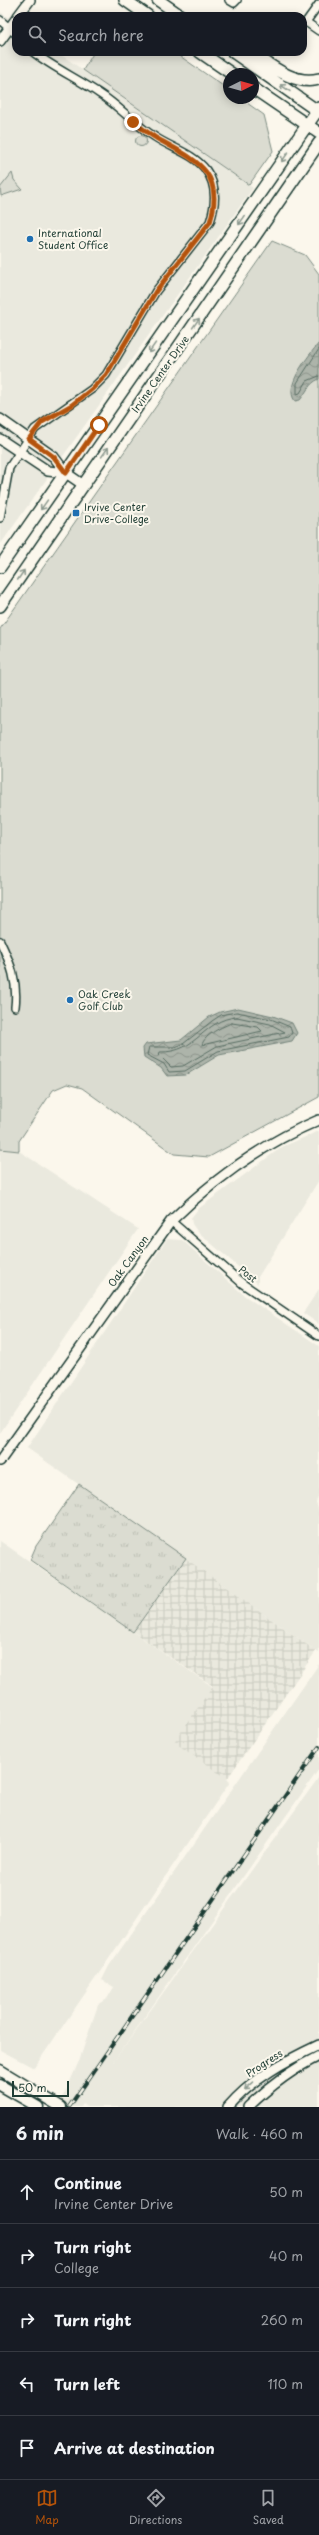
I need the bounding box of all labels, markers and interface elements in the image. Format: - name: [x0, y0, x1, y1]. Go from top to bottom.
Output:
- search box: [12, 12, 307, 56]
- icon: search: [26, 23, 48, 45]
- text: Search here: [58, 23, 144, 46]
- north arrow: [223, 68, 259, 104]
- one-way arrow: [280, 84, 291, 92]
- route end: [124, 113, 142, 131]
- one-way arrow: [281, 151, 289, 163]
- one-way arrow: [238, 215, 246, 226]
- place label: International Student Office: [38, 225, 108, 252]
- marker: International Student Office: [25, 234, 35, 244]
- one-way arrow: [192, 318, 200, 329]
- street label: Irvine Center Drive: [127, 332, 192, 416]
- one-way arrow: [148, 343, 156, 354]
- route start: [90, 416, 108, 434]
- one-way arrow: [101, 447, 109, 458]
- one-way arrow: [40, 499, 48, 510]
- place label: Irvive Center Drive-College: [84, 499, 150, 526]
- marker: Irvive Center Drive-College: [71, 508, 81, 518]
- one-way arrow: [17, 570, 25, 581]
- place label: Oak Creek Golf Club: [78, 986, 131, 1013]
- marker: Oak Creek Golf Club: [65, 995, 75, 1005]
- street label: Oak Canyon: [104, 1232, 151, 1290]
- street label: Post: [236, 1262, 261, 1286]
- street label: Progress: [242, 2045, 285, 2080]
- scale bar: [12, 2079, 69, 2098]
- text: 50 m: [18, 2079, 47, 2096]
- one-way arrow: [244, 2082, 254, 2091]
- text: 6 min: [16, 2120, 64, 2146]
- text: Walk · 460 m: [216, 2124, 303, 2143]
- text: Continue: [54, 2171, 122, 2194]
- icon: ahead: [16, 2181, 38, 2203]
- text: 50 m: [269, 2182, 303, 2201]
- text: Irvine Center Drive: [54, 2194, 173, 2213]
- text: Turn right: [54, 2235, 131, 2258]
- icon: right: [16, 2245, 38, 2267]
- text: 40 m: [269, 2246, 303, 2265]
- text: College: [54, 2258, 99, 2277]
- text: Turn right: [54, 2308, 131, 2331]
- icon: right: [16, 2309, 38, 2331]
- text: 260 m: [261, 2310, 303, 2329]
- text: Turn left: [54, 2372, 120, 2395]
- icon: left: [16, 2373, 38, 2395]
- text: 110 m: [268, 2374, 303, 2393]
- text: Arrive at destination: [54, 2436, 215, 2459]
- icon: arrive: [16, 2437, 38, 2459]
- tab: Map: [35, 2487, 59, 2528]
- tab: Directions: [129, 2487, 182, 2528]
- tab: Saved: [253, 2487, 284, 2528]

